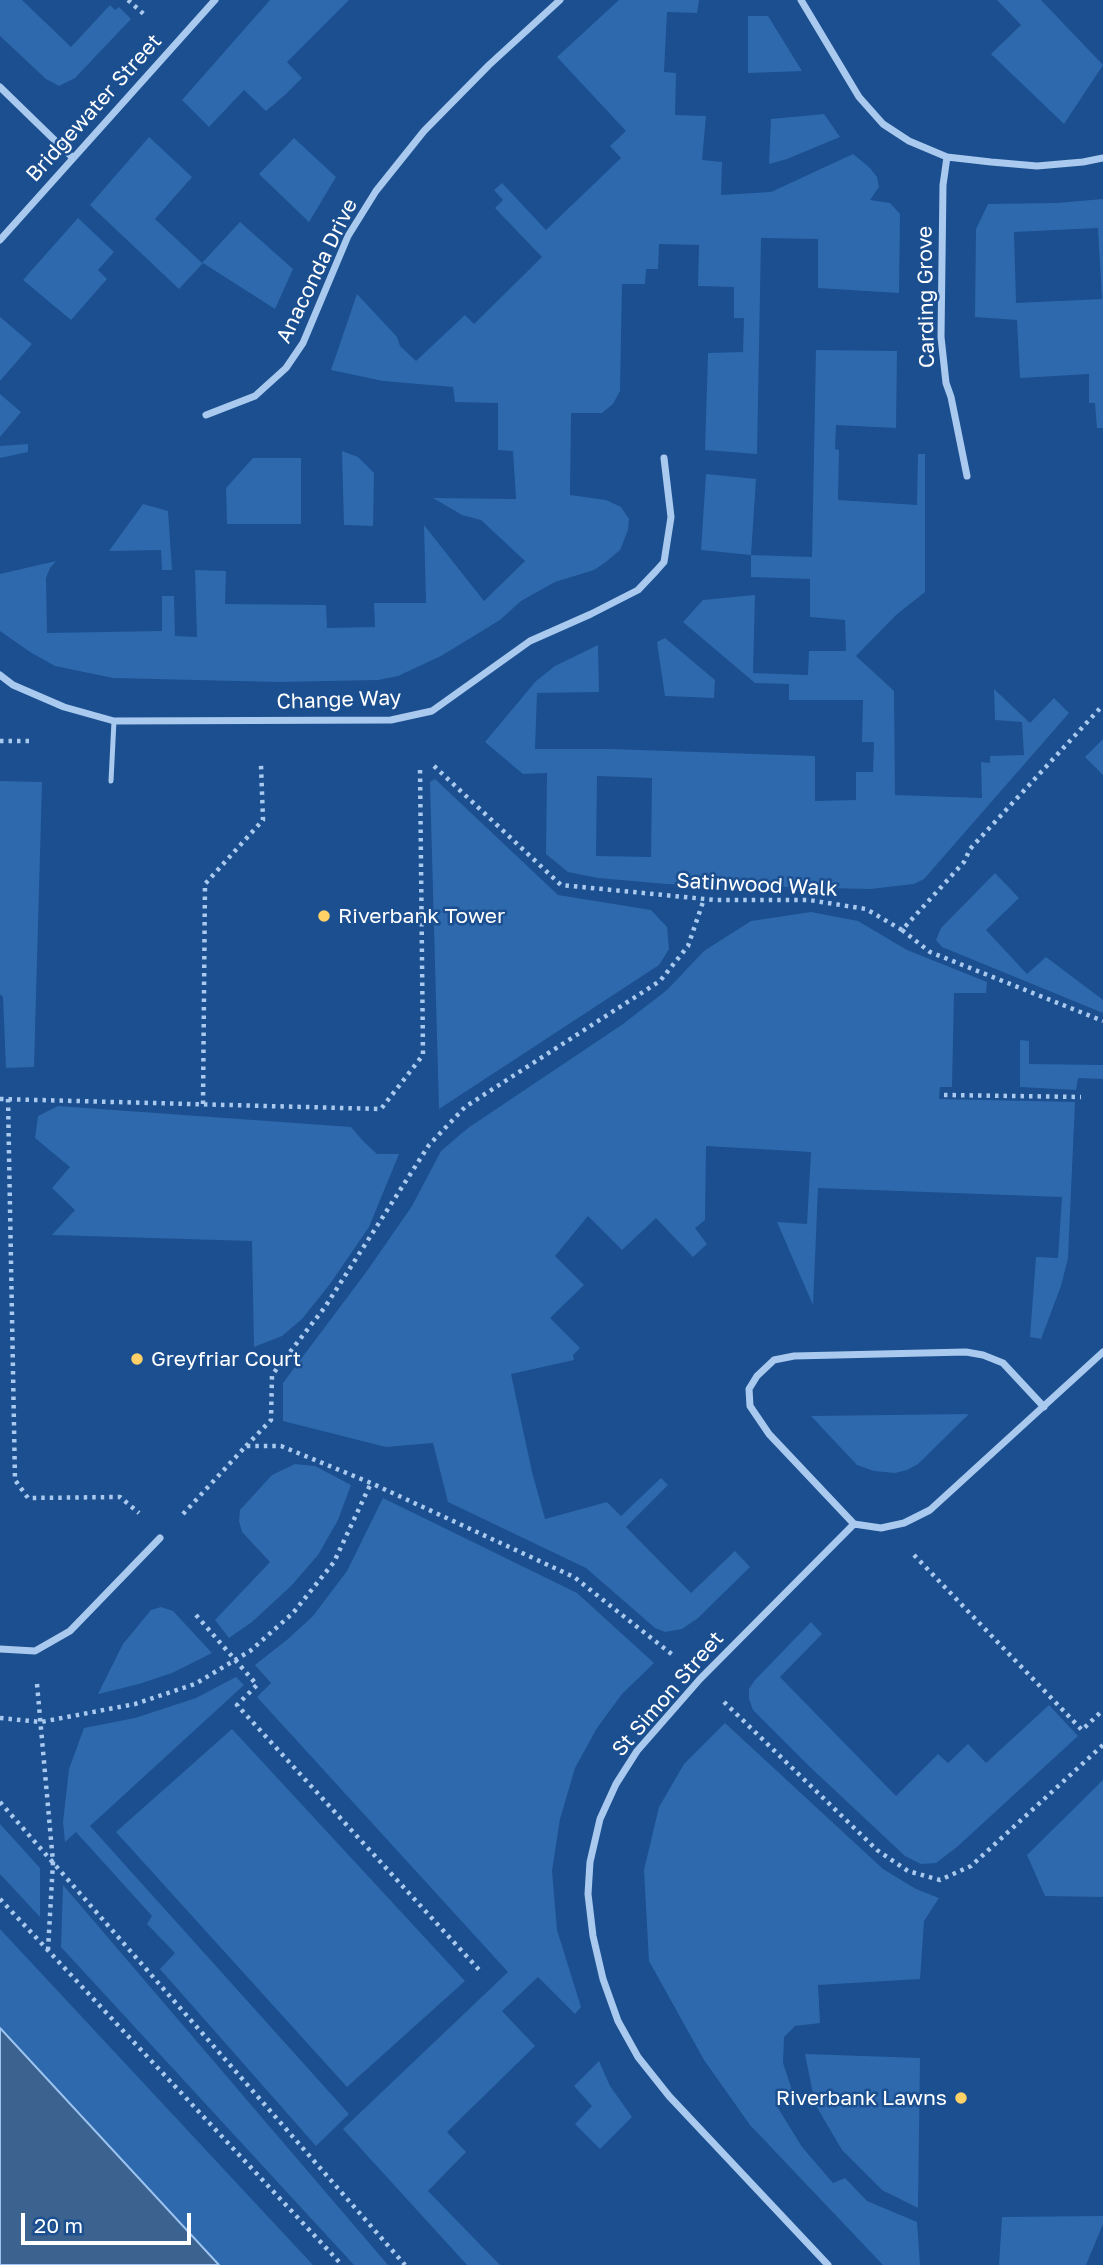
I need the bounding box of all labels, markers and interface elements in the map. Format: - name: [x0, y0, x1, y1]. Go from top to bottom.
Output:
- street label: Bridgewater Street: [21, 29, 167, 187]
- street label: Anaconda Drive: [271, 195, 363, 347]
- street label: Carding Grove: [912, 226, 940, 368]
- street label: Change Way: [276, 685, 402, 715]
- street label: Satinwood Walk: [676, 868, 838, 902]
- place label: Riverbank Tower: [338, 903, 505, 929]
- marker: Riverbank Tower: [316, 908, 332, 924]
- place label: Greyfriar Court: [151, 1346, 301, 1372]
- marker: Greyfriar Court: [129, 1351, 145, 1367]
- street label: St Simon Street: [607, 1626, 729, 1762]
- place label: Riverbank Lawns: [776, 2085, 947, 2111]
- marker: Riverbank Lawns: [953, 2090, 969, 2106]
- scale bar: [24, 2198, 194, 2242]
- text: 20 m: [34, 2212, 83, 2238]

